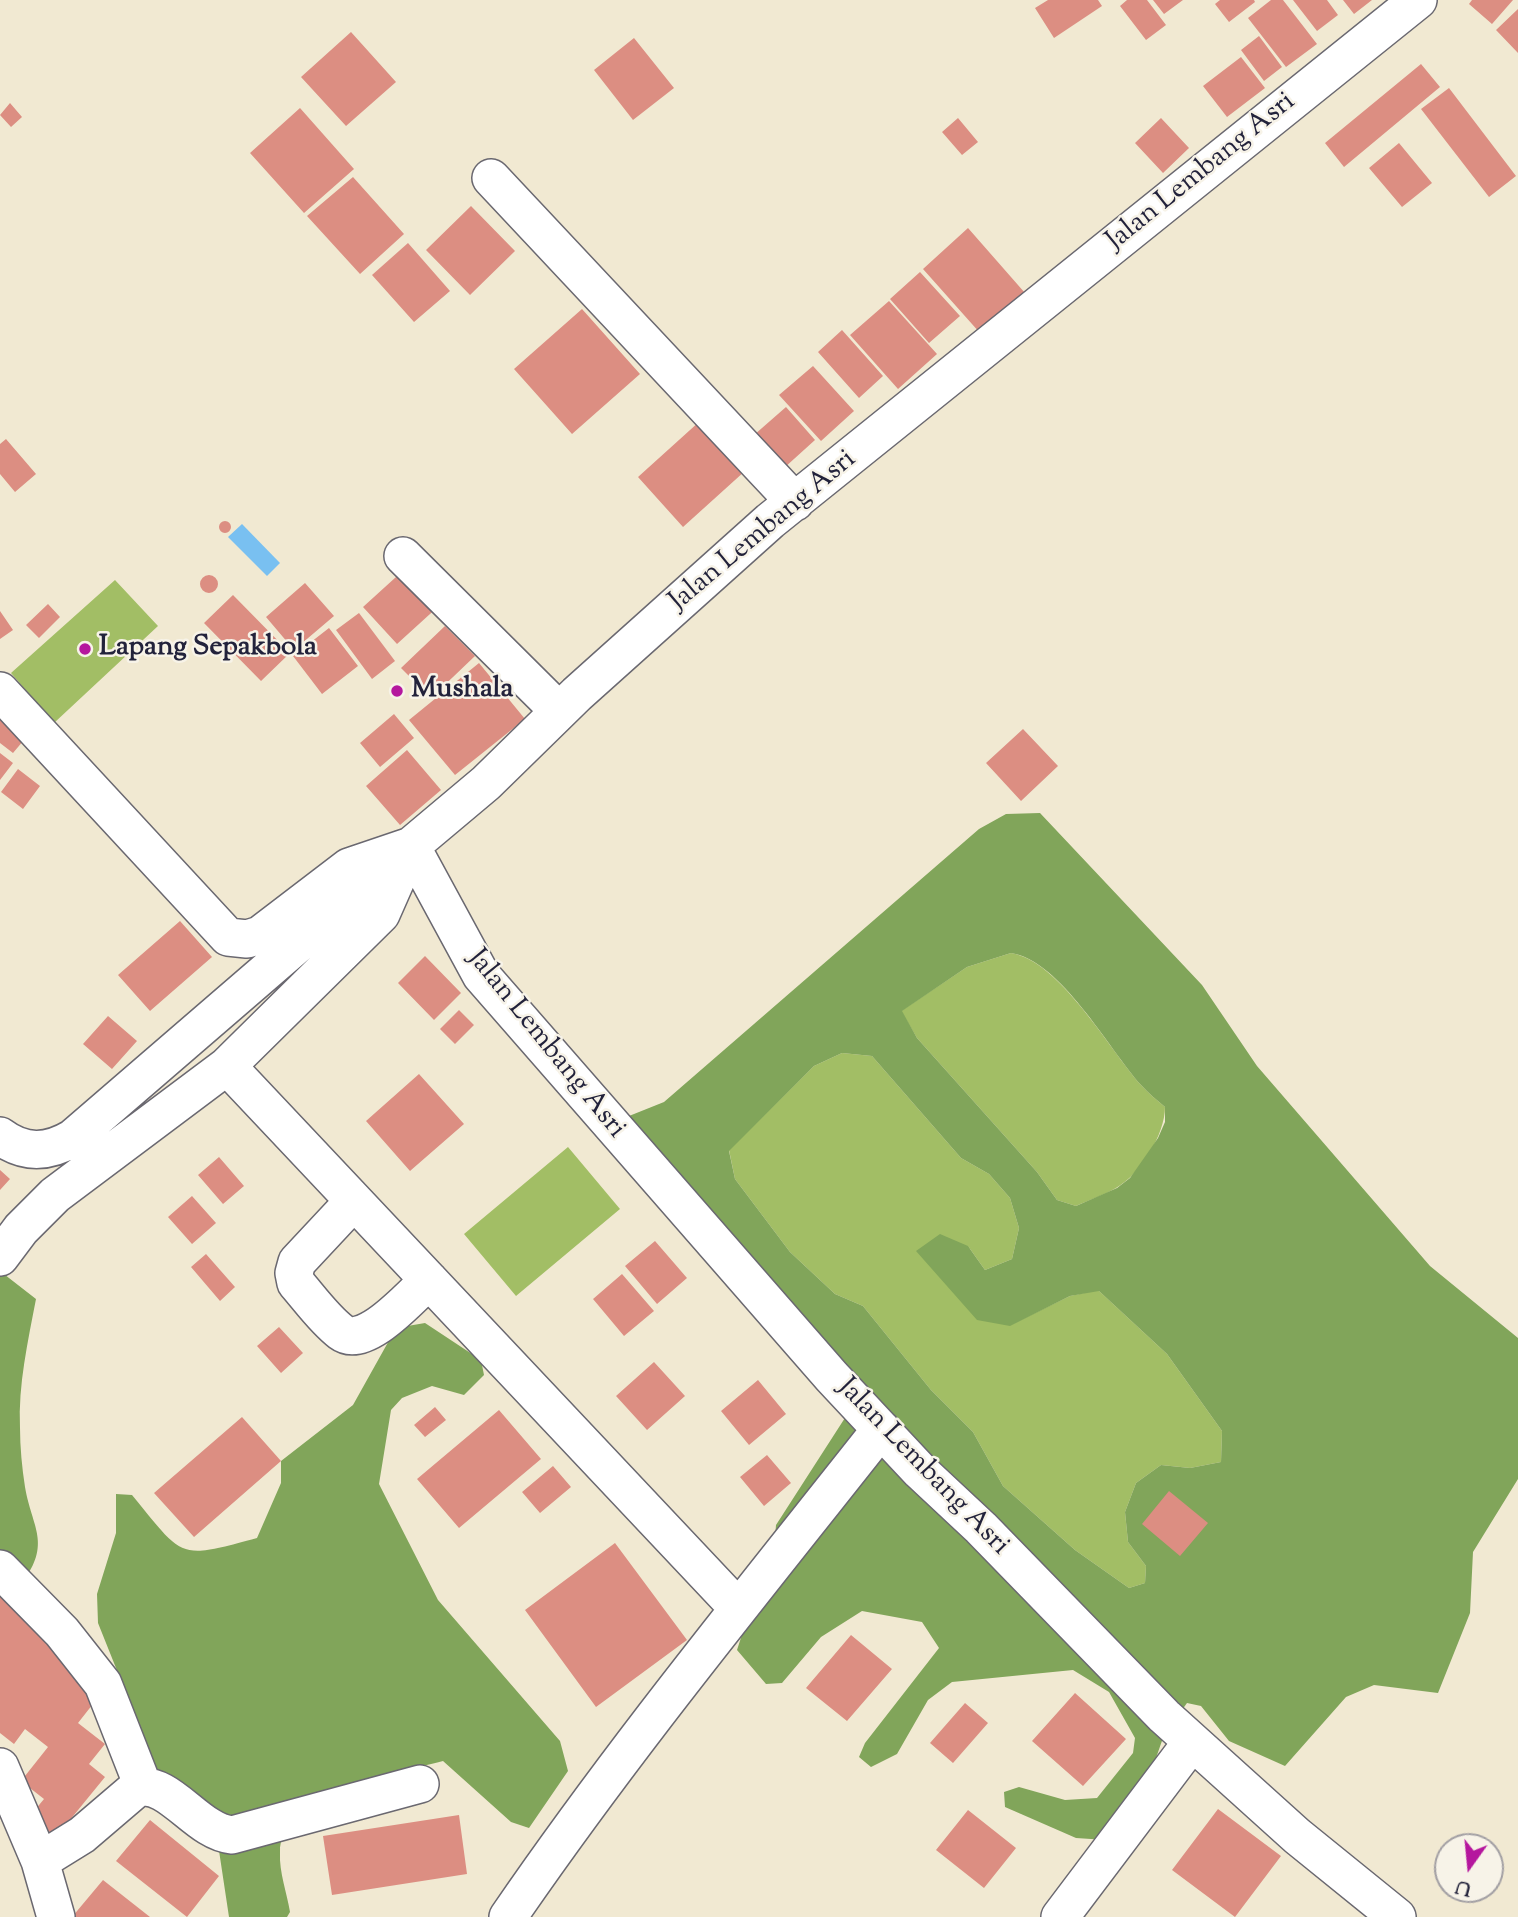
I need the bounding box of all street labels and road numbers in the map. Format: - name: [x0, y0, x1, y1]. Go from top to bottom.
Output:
- street label: Jalan Lembang Asri: [1101, 87, 1303, 259]
- street label: Jalan Lembang Asri: [664, 444, 864, 620]
- street label: Jalan Lembang Asri: [459, 944, 631, 1146]
- street label: Jalan Lembang Asri: [829, 1372, 1015, 1564]

